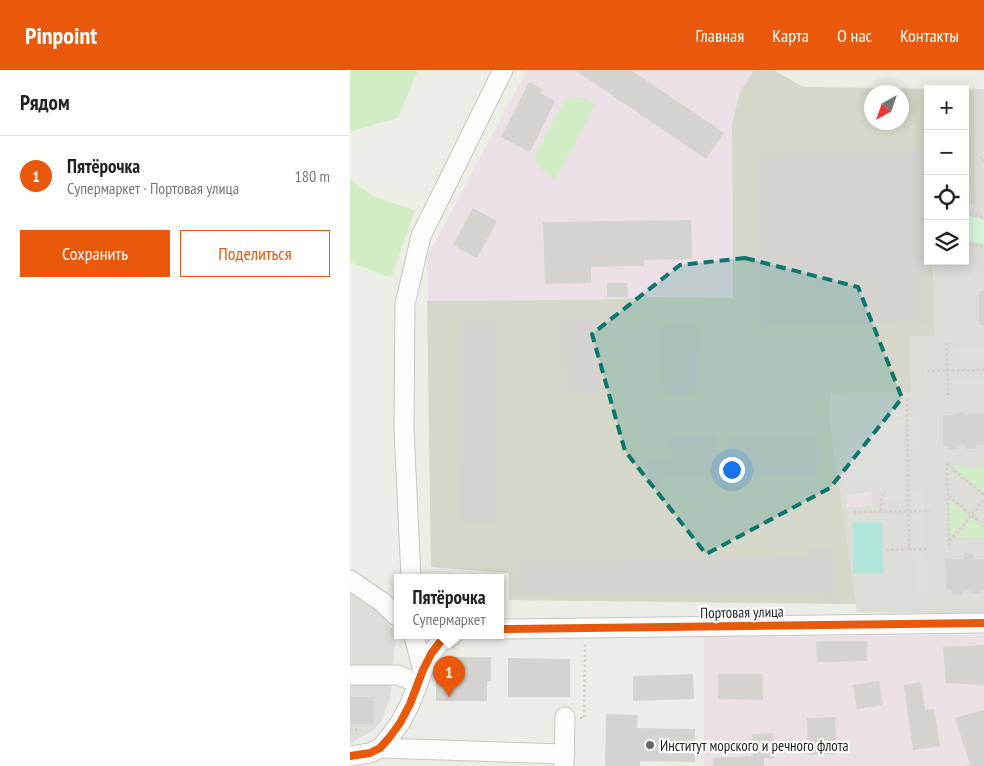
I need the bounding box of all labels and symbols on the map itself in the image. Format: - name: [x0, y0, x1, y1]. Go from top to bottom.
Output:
- north arrow: [864, 85, 909, 130]
- your location: [719, 457, 745, 483]
- street label: Портовая улица: [700, 602, 784, 622]
- pin: 1: [433, 656, 465, 697]
- place label: Институт морского и речного флота: [660, 736, 848, 755]
- marker: Институт морского и речного флота: [644, 739, 656, 751]

